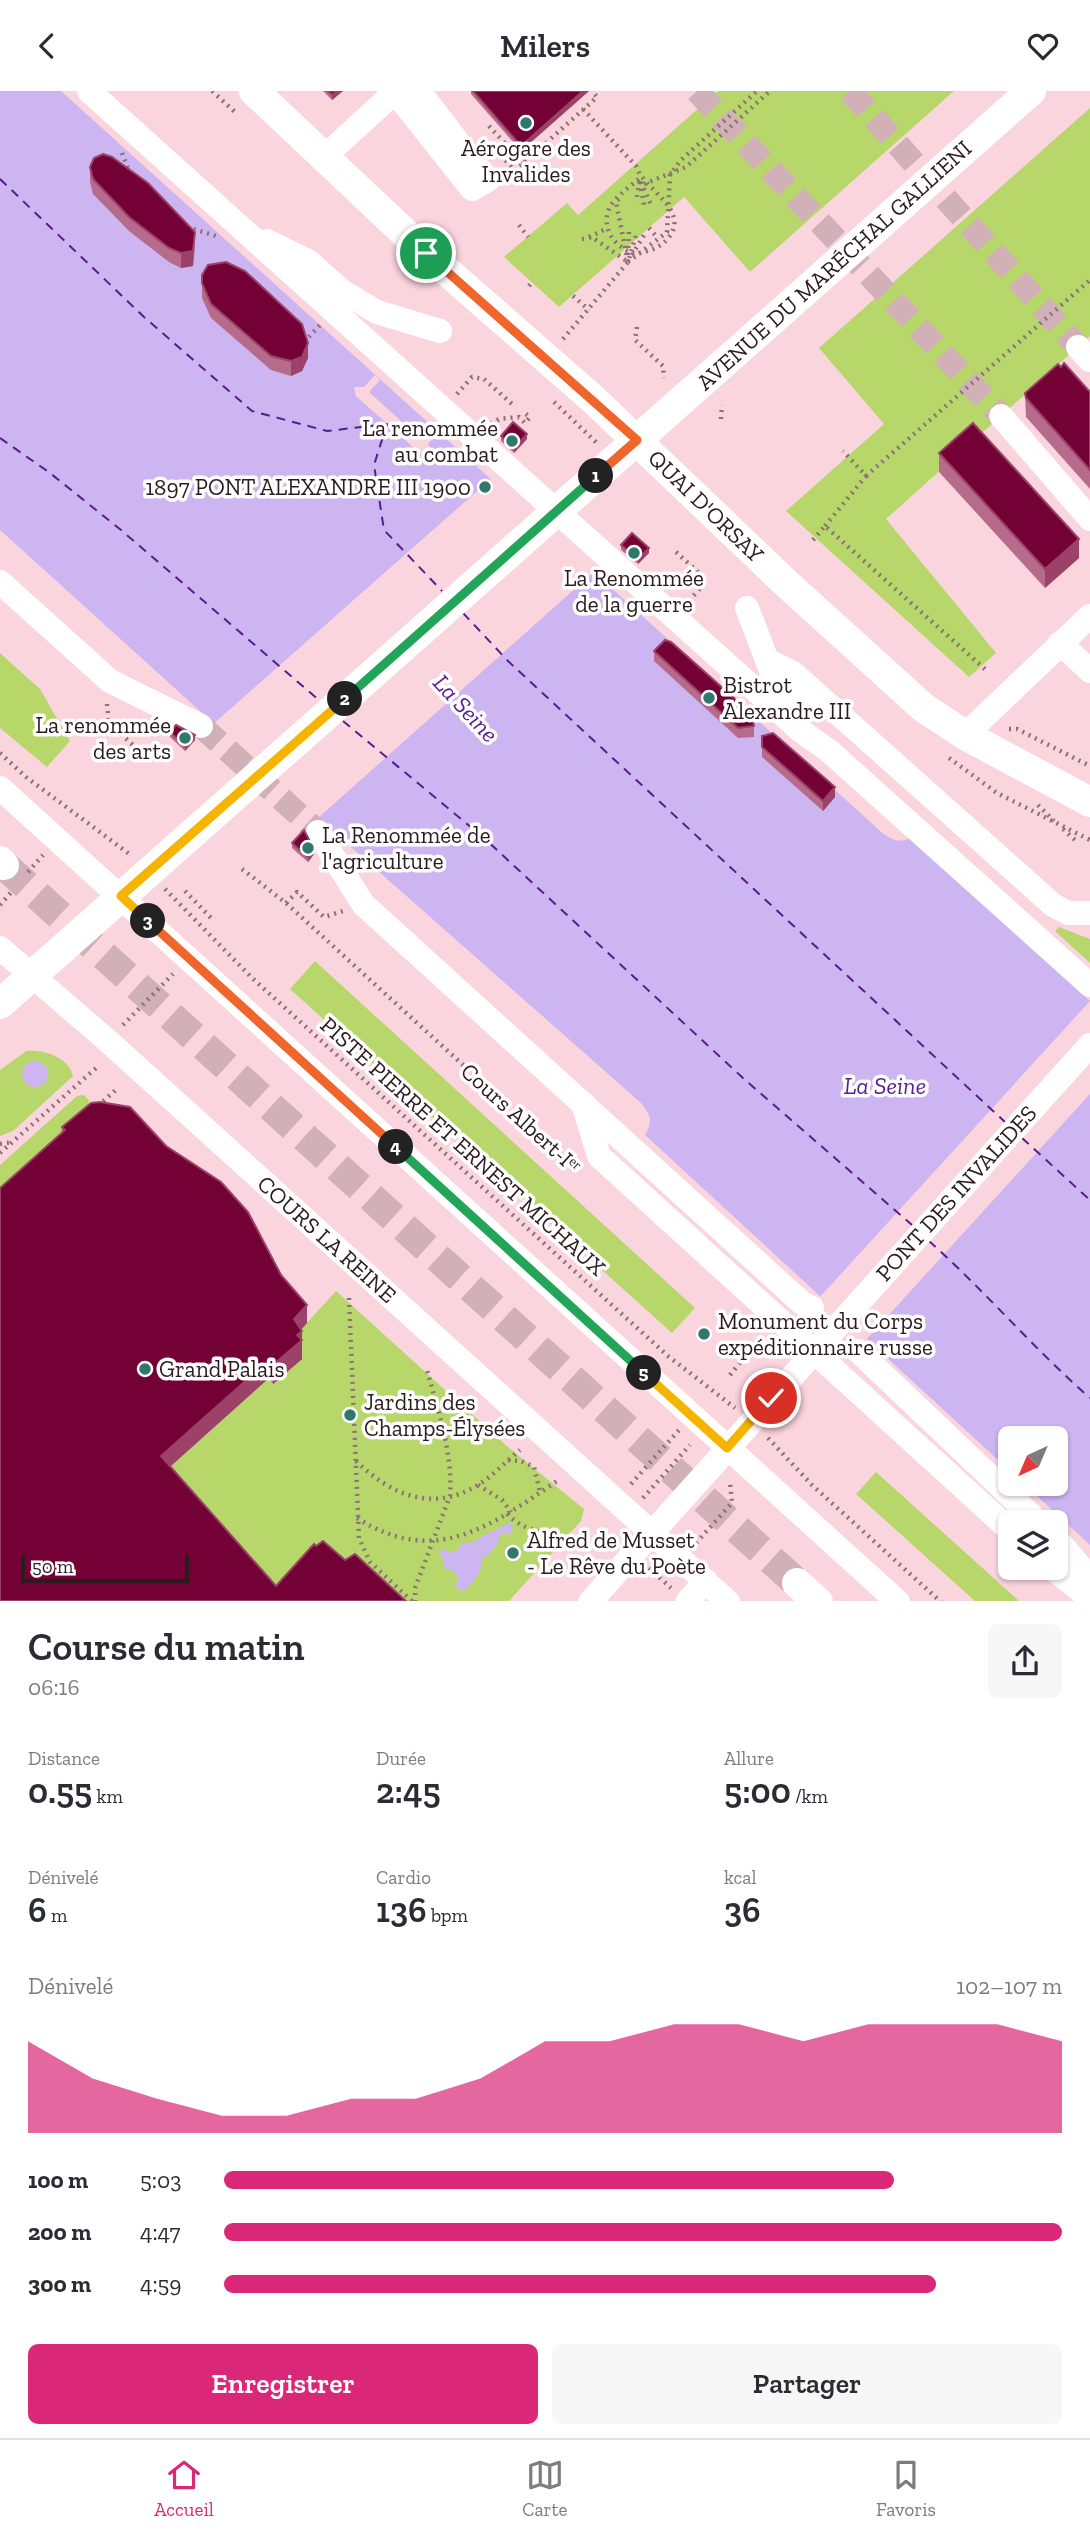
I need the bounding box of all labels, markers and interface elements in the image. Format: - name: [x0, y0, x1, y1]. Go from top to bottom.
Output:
- icon: back: [28, 27, 66, 65]
- text: Milers: [500, 27, 590, 65]
- icon: heart: [1024, 27, 1062, 65]
- marker: Aérogare des Invalides: [518, 115, 534, 131]
- place label: Aérogare des Invalides: [461, 134, 591, 188]
- street label: AVENUE DU MARÉCHAL GALLIENI: [691, 134, 977, 396]
- pin: [396, 223, 456, 283]
- icon: arrive: [407, 234, 445, 272]
- place label: La renommée au combat: [362, 414, 498, 468]
- marker: La renommée au combat: [504, 433, 520, 449]
- street label: QUAI D'ORSAY: [642, 444, 770, 569]
- pin: 1: [578, 459, 614, 493]
- text: 1: [592, 464, 599, 487]
- place label: 1897 PONT ALEXANDRE III 1900: [145, 473, 471, 501]
- marker: 1897 PONT ALEXANDRE III 1900: [477, 479, 493, 495]
- marker: La Renommée de la guerre: [626, 545, 642, 561]
- place label: La Renommée de la guerre: [564, 564, 704, 618]
- water label: La Seine: [427, 668, 505, 748]
- place label: Bistrot Alexandre III: [723, 671, 851, 725]
- pin: 2: [328, 681, 362, 717]
- text: 2: [339, 687, 350, 710]
- marker: Bistrot Alexandre III: [701, 690, 717, 706]
- place label: La renommée des arts: [35, 711, 171, 765]
- marker: La renommée des arts: [177, 730, 193, 746]
- place label: La Renommée de l'agriculture: [322, 821, 491, 875]
- marker: La Renommée de l'agriculture: [300, 840, 316, 856]
- pin: 3: [130, 903, 166, 939]
- text: 3: [142, 909, 153, 932]
- street label: PISTE PIERRE ET ERNEST MICHAUX: [315, 1011, 611, 1282]
- street label: Cours Albert-Iᵉʳ: [455, 1057, 587, 1179]
- water label: La Seine: [844, 1071, 926, 1100]
- street label: PONT DES INVALIDES: [870, 1099, 1042, 1287]
- pin: 4: [378, 1129, 414, 1165]
- text: 4: [390, 1135, 401, 1158]
- street label: COURS LA REINE: [252, 1169, 402, 1309]
- place label: Monument du Corps expéditionnaire russe: [718, 1307, 933, 1361]
- marker: Monument du Corps expéditionnaire russe: [696, 1326, 712, 1342]
- place label: Grand Palais: [159, 1355, 285, 1383]
- pin: 5: [626, 1355, 662, 1391]
- marker: Grand Palais: [137, 1361, 153, 1377]
- text: 5: [639, 1361, 648, 1384]
- pin: [741, 1368, 801, 1428]
- icon: check: [752, 1379, 790, 1417]
- place label: Jardins des Champs-Élysées: [364, 1388, 525, 1442]
- marker: Jardins des Champs-Élysées: [342, 1407, 358, 1423]
- north arrow: [998, 1426, 1068, 1496]
- map controls: [998, 1426, 1068, 1580]
- button: layers: [998, 1510, 1068, 1580]
- place label: Alfred de Musset - Le Rêve du Poète: [527, 1526, 706, 1580]
- marker: Alfred de Musset - Le Rêve du Poète: [505, 1545, 521, 1561]
- scale bar: [21, 1553, 189, 1584]
- text: 50 m: [32, 1555, 73, 1578]
- text: Course du matin: [28, 1624, 305, 1670]
- button: share: [988, 1624, 1062, 1698]
- text: 06:16: [28, 1673, 80, 1701]
- text: Distance: [28, 1747, 100, 1770]
- text: Durée: [376, 1747, 426, 1770]
- text: Allure: [724, 1747, 774, 1770]
- text: 0.55: [28, 1770, 92, 1812]
- text: 2:45: [376, 1770, 441, 1812]
- text: 5:00: [724, 1770, 791, 1812]
- text: km: [92, 1785, 123, 1808]
- text: /km: [791, 1785, 828, 1808]
- text: Dénivelé: [28, 1866, 99, 1889]
- text: Cardio: [376, 1866, 431, 1889]
- text: kcal: [724, 1866, 757, 1889]
- text: 6: [28, 1889, 47, 1931]
- text: 136: [376, 1889, 427, 1931]
- text: 36: [724, 1889, 761, 1931]
- text: m: [47, 1904, 67, 1927]
- text: bpm: [427, 1904, 468, 1927]
- text: Dénivelé: [28, 1972, 113, 2000]
- text: 102–107 m: [956, 1972, 1062, 2000]
- text: 100 m: [28, 2166, 88, 2194]
- text: 5:03: [140, 2166, 181, 2194]
- text: 200 m: [28, 2218, 91, 2246]
- text: 4:47: [140, 2218, 180, 2246]
- text: 300 m: [28, 2270, 91, 2298]
- text: 4:59: [140, 2270, 182, 2298]
- button: Enregistrer: [28, 2344, 538, 2424]
- button: Partager: [552, 2344, 1062, 2424]
- tab: Accueil: [154, 2456, 214, 2521]
- tab: Carte: [522, 2456, 568, 2521]
- tab: Favoris: [876, 2456, 936, 2521]

